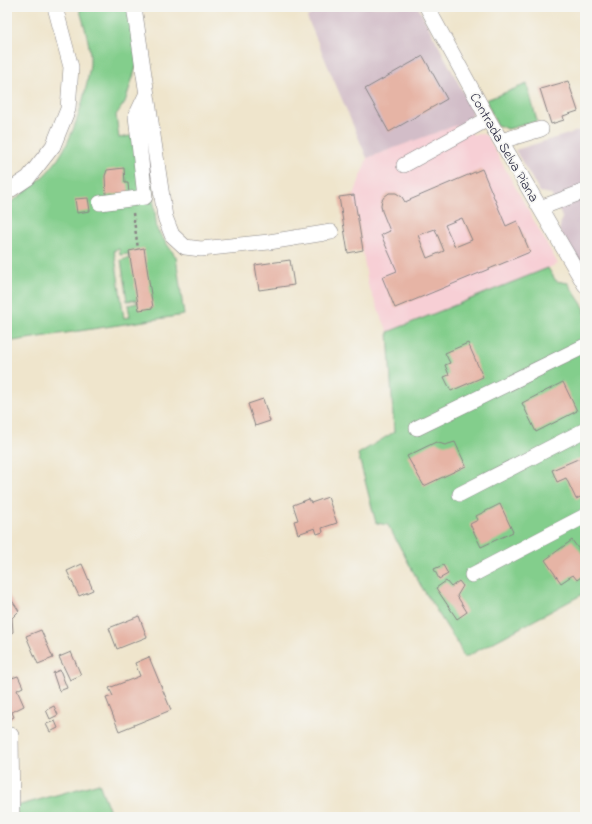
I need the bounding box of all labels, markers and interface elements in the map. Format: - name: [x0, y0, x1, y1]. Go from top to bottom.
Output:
- street label: Contrada Selva Piana: [464, 89, 544, 206]

